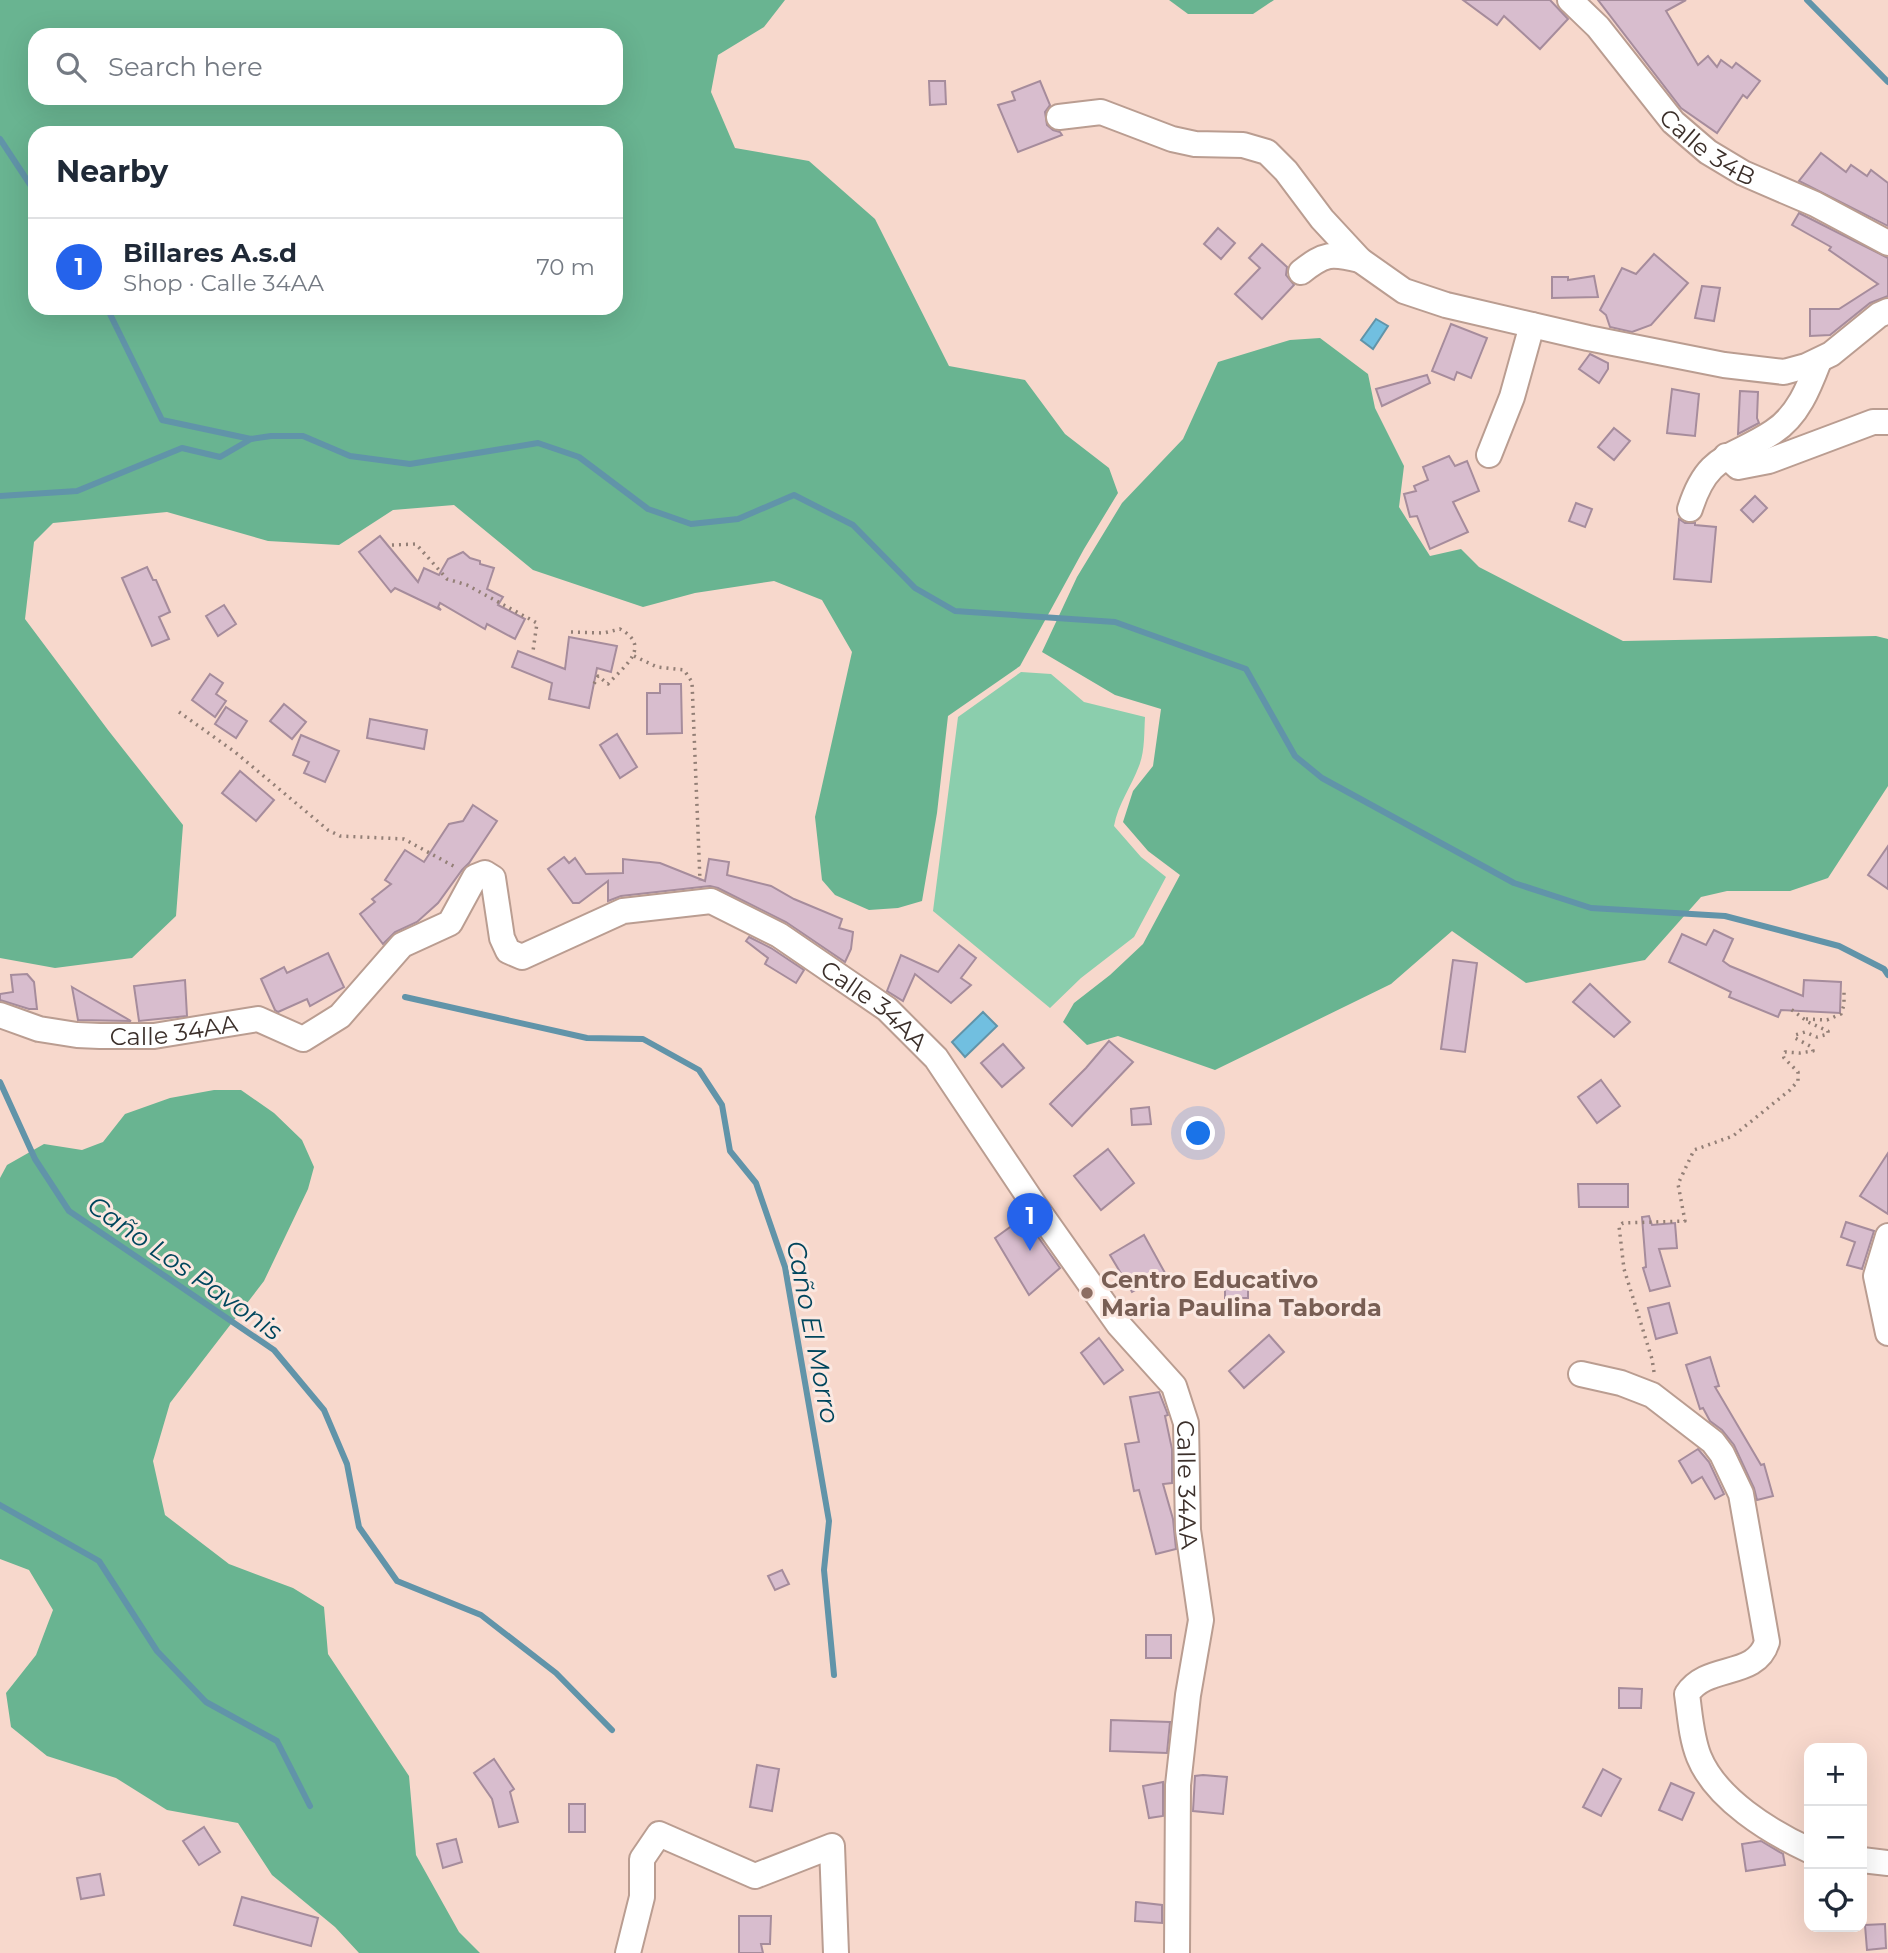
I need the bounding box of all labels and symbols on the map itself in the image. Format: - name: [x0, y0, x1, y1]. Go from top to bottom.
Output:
- street label: Calle 34B: [1654, 103, 1760, 191]
- street label: Calle 34AA: [815, 954, 935, 1057]
- street label: Calle 34AA: [110, 1008, 240, 1051]
- your location: [1181, 1116, 1215, 1150]
- water label: Caño Los Pavonis: [81, 1189, 289, 1347]
- pin: 1: [1007, 1193, 1053, 1251]
- water label: Caño El Morro: [780, 1238, 846, 1426]
- place label: Centro Educativo Maria Paulina Taborda: [1101, 1265, 1382, 1322]
- marker: Centro Educativo Maria Paulina Taborda: [1079, 1285, 1095, 1301]
- street label: Calle 34AA: [1171, 1420, 1205, 1552]

